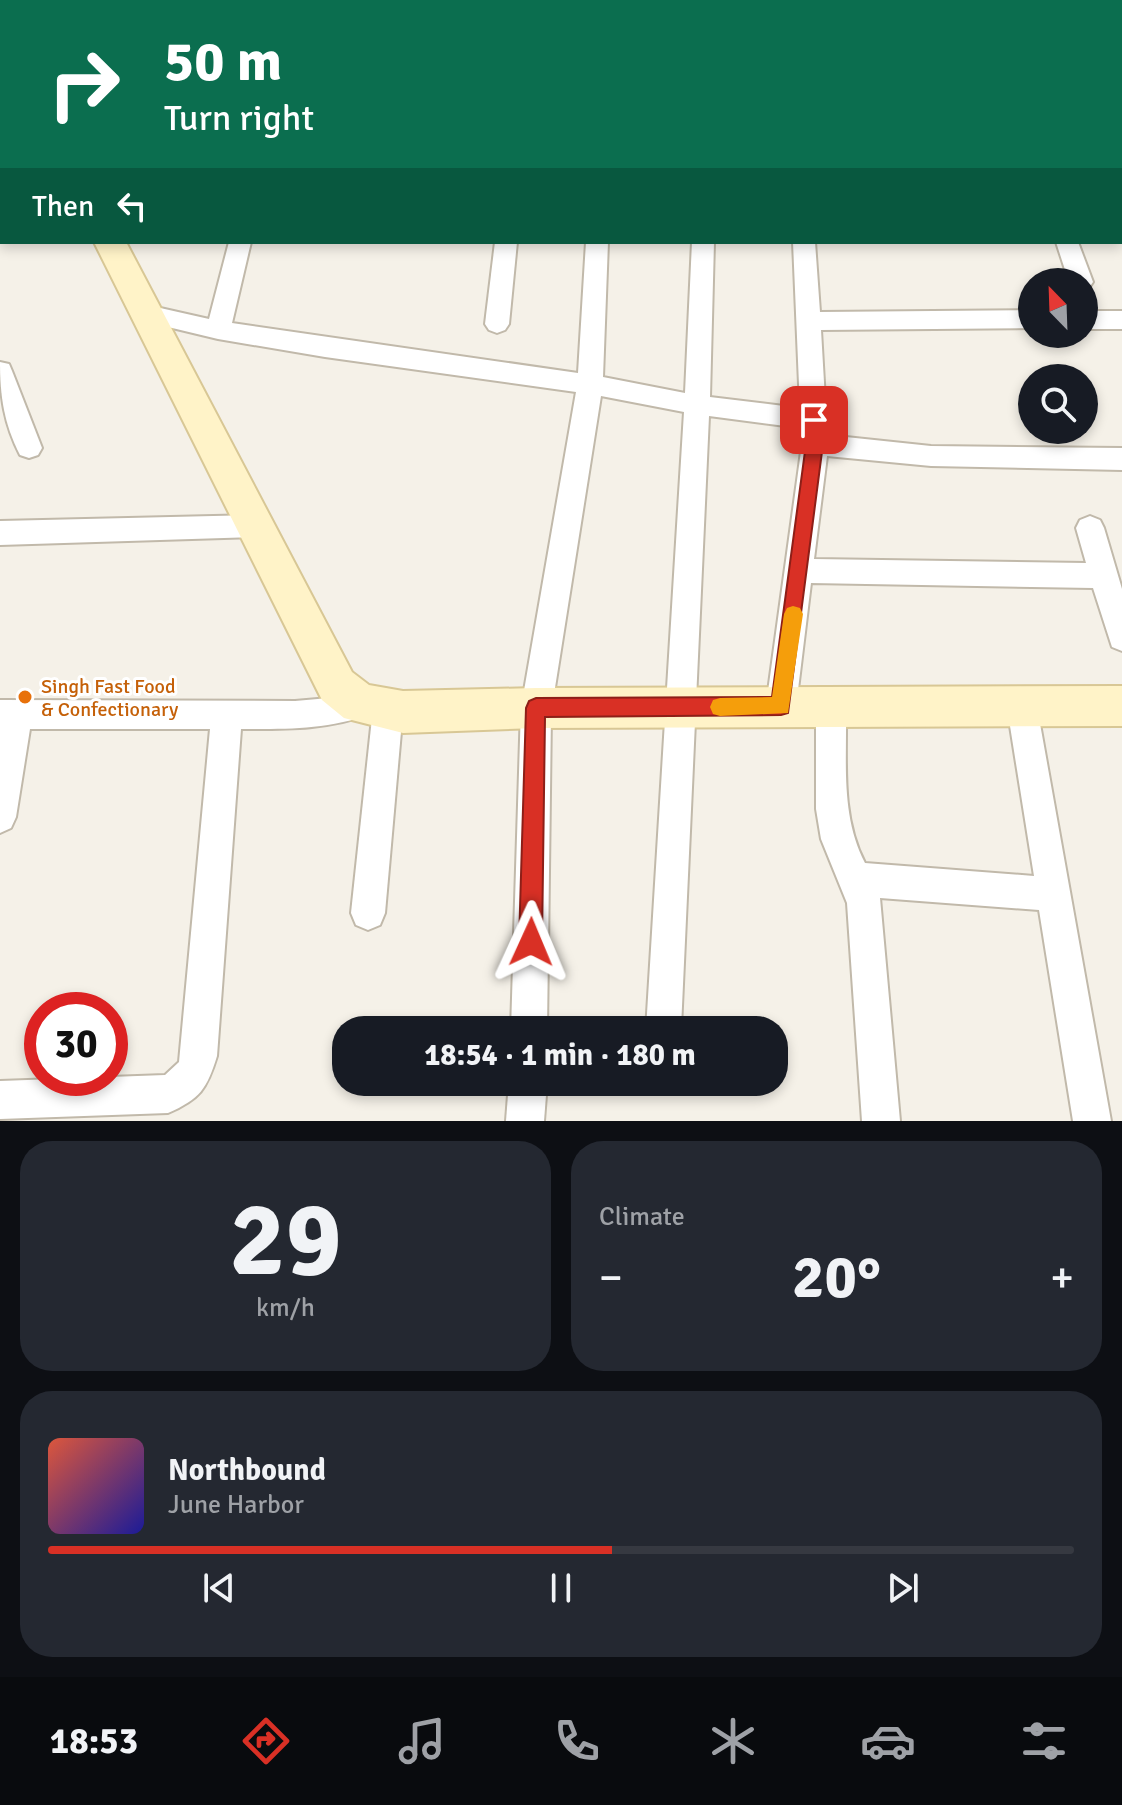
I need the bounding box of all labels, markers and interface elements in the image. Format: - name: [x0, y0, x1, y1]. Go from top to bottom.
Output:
- text: 50 m: [164, 27, 282, 96]
- icon: right: [32, 32, 136, 136]
- text: Turn right: [164, 96, 314, 141]
- icon: left: [110, 184, 154, 228]
- text: Then: [32, 188, 94, 225]
- north arrow: [1018, 268, 1098, 348]
- map controls: [1018, 268, 1098, 444]
- button: search: [1018, 364, 1098, 444]
- pin: [780, 386, 848, 454]
- icon: arrive: [792, 398, 836, 442]
- place label: Singh Fast Food & Confectionary: [41, 674, 179, 722]
- marker: Singh Fast Food & Confectionary: [16, 688, 34, 706]
- position arrow: [489, 900, 573, 984]
- speed limit sign: 30: [24, 992, 128, 1096]
- text: 18:54 · 1 min · 180 m: [424, 1037, 696, 1074]
- text: 29: [229, 1176, 342, 1304]
- text: Climate: [599, 1201, 685, 1233]
- text: 20°: [792, 1241, 881, 1315]
- text: −: [599, 1251, 623, 1305]
- text: +: [1050, 1251, 1074, 1305]
- text: km/h: [256, 1292, 315, 1324]
- text: Northbound: [168, 1452, 326, 1489]
- text: June Harbor: [168, 1489, 304, 1521]
- icon: previous: [197, 1566, 241, 1610]
- icon: pause: [539, 1566, 583, 1610]
- icon: next: [881, 1566, 925, 1610]
- icon: directions: [238, 1713, 294, 1769]
- icon: music: [394, 1713, 450, 1769]
- icon: phone: [549, 1713, 605, 1769]
- icon: climate: [705, 1713, 761, 1769]
- icon: car: [860, 1713, 916, 1769]
- icon: filters: [1016, 1713, 1072, 1769]
- text: 18:53: [50, 1719, 138, 1764]

